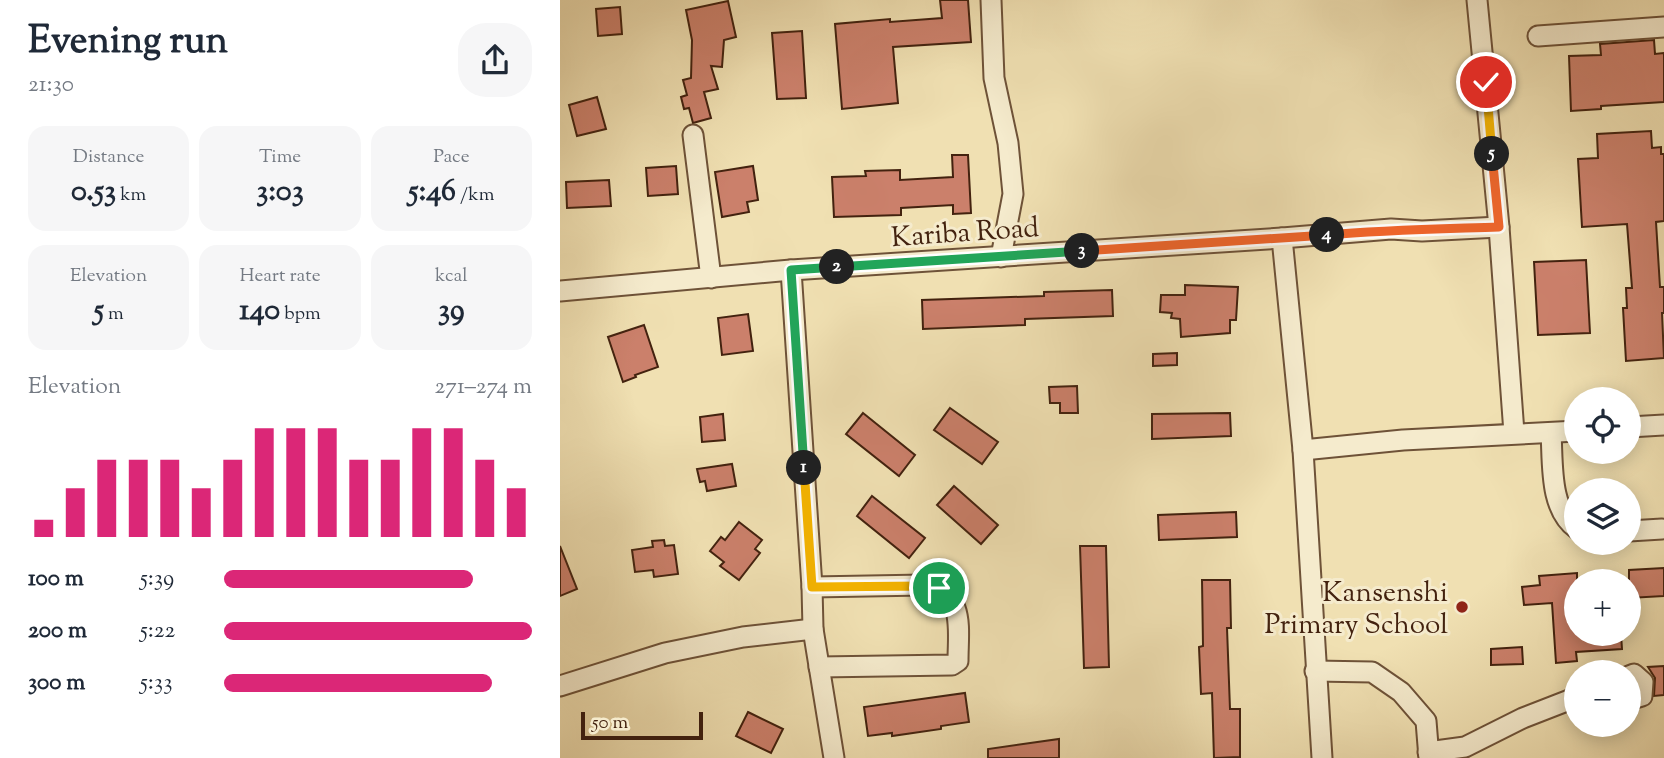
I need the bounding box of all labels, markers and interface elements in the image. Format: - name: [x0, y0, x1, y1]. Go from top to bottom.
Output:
- text: Evening run: [28, 16, 228, 70]
- button: share: [458, 23, 532, 97]
- pin: [1456, 52, 1516, 112]
- icon: check: [1467, 63, 1505, 101]
- text: 21:30: [28, 69, 74, 102]
- pin: 5: [1474, 136, 1510, 172]
- text: 5: [1488, 140, 1495, 167]
- text: Distance: [73, 144, 144, 171]
- text: Time: [259, 144, 301, 171]
- text: Pace: [433, 144, 470, 171]
- text: 0.53: [71, 171, 116, 214]
- text: 3:03: [256, 171, 304, 214]
- text: 5:46: [408, 171, 456, 214]
- text: km: [116, 182, 146, 209]
- text: /km: [456, 182, 494, 209]
- street label: Kariba Road: [890, 209, 1041, 259]
- pin: 4: [1310, 218, 1344, 252]
- text: 4: [1322, 221, 1331, 248]
- pin: 3: [1064, 233, 1100, 268]
- text: 3: [1078, 237, 1085, 264]
- pin: 2: [820, 250, 854, 284]
- text: 2: [832, 253, 841, 280]
- text: Elevation: [70, 263, 147, 290]
- text: Heart rate: [239, 263, 321, 290]
- text: kcal: [435, 263, 468, 290]
- text: 5: [94, 290, 104, 333]
- text: 140: [239, 290, 280, 333]
- text: 39: [438, 290, 465, 333]
- text: m: [104, 301, 124, 328]
- text: bpm: [280, 301, 321, 328]
- text: Elevation: [28, 371, 121, 404]
- text: 271–274 m: [435, 371, 532, 404]
- map controls: [1564, 387, 1641, 737]
- button: locate: [1564, 387, 1641, 464]
- pin: 1: [786, 450, 822, 486]
- text: 1: [800, 454, 807, 481]
- button: layers: [1564, 478, 1641, 555]
- pin: [909, 558, 969, 618]
- text: 100 m: [28, 563, 84, 596]
- text: 5:39: [140, 563, 174, 596]
- icon: arrive: [920, 569, 958, 607]
- button: +: [1564, 569, 1641, 646]
- place label: Kansenshi Primary School: [1264, 574, 1448, 646]
- marker: Kansenshi Primary School: [1454, 599, 1470, 615]
- text: 200 m: [28, 615, 87, 648]
- text: 5:22: [140, 615, 175, 648]
- button: −: [1564, 660, 1641, 737]
- text: 300 m: [28, 667, 85, 700]
- text: 5:33: [140, 667, 172, 700]
- scale bar: [581, 709, 704, 741]
- text: 50 m: [592, 710, 628, 737]

